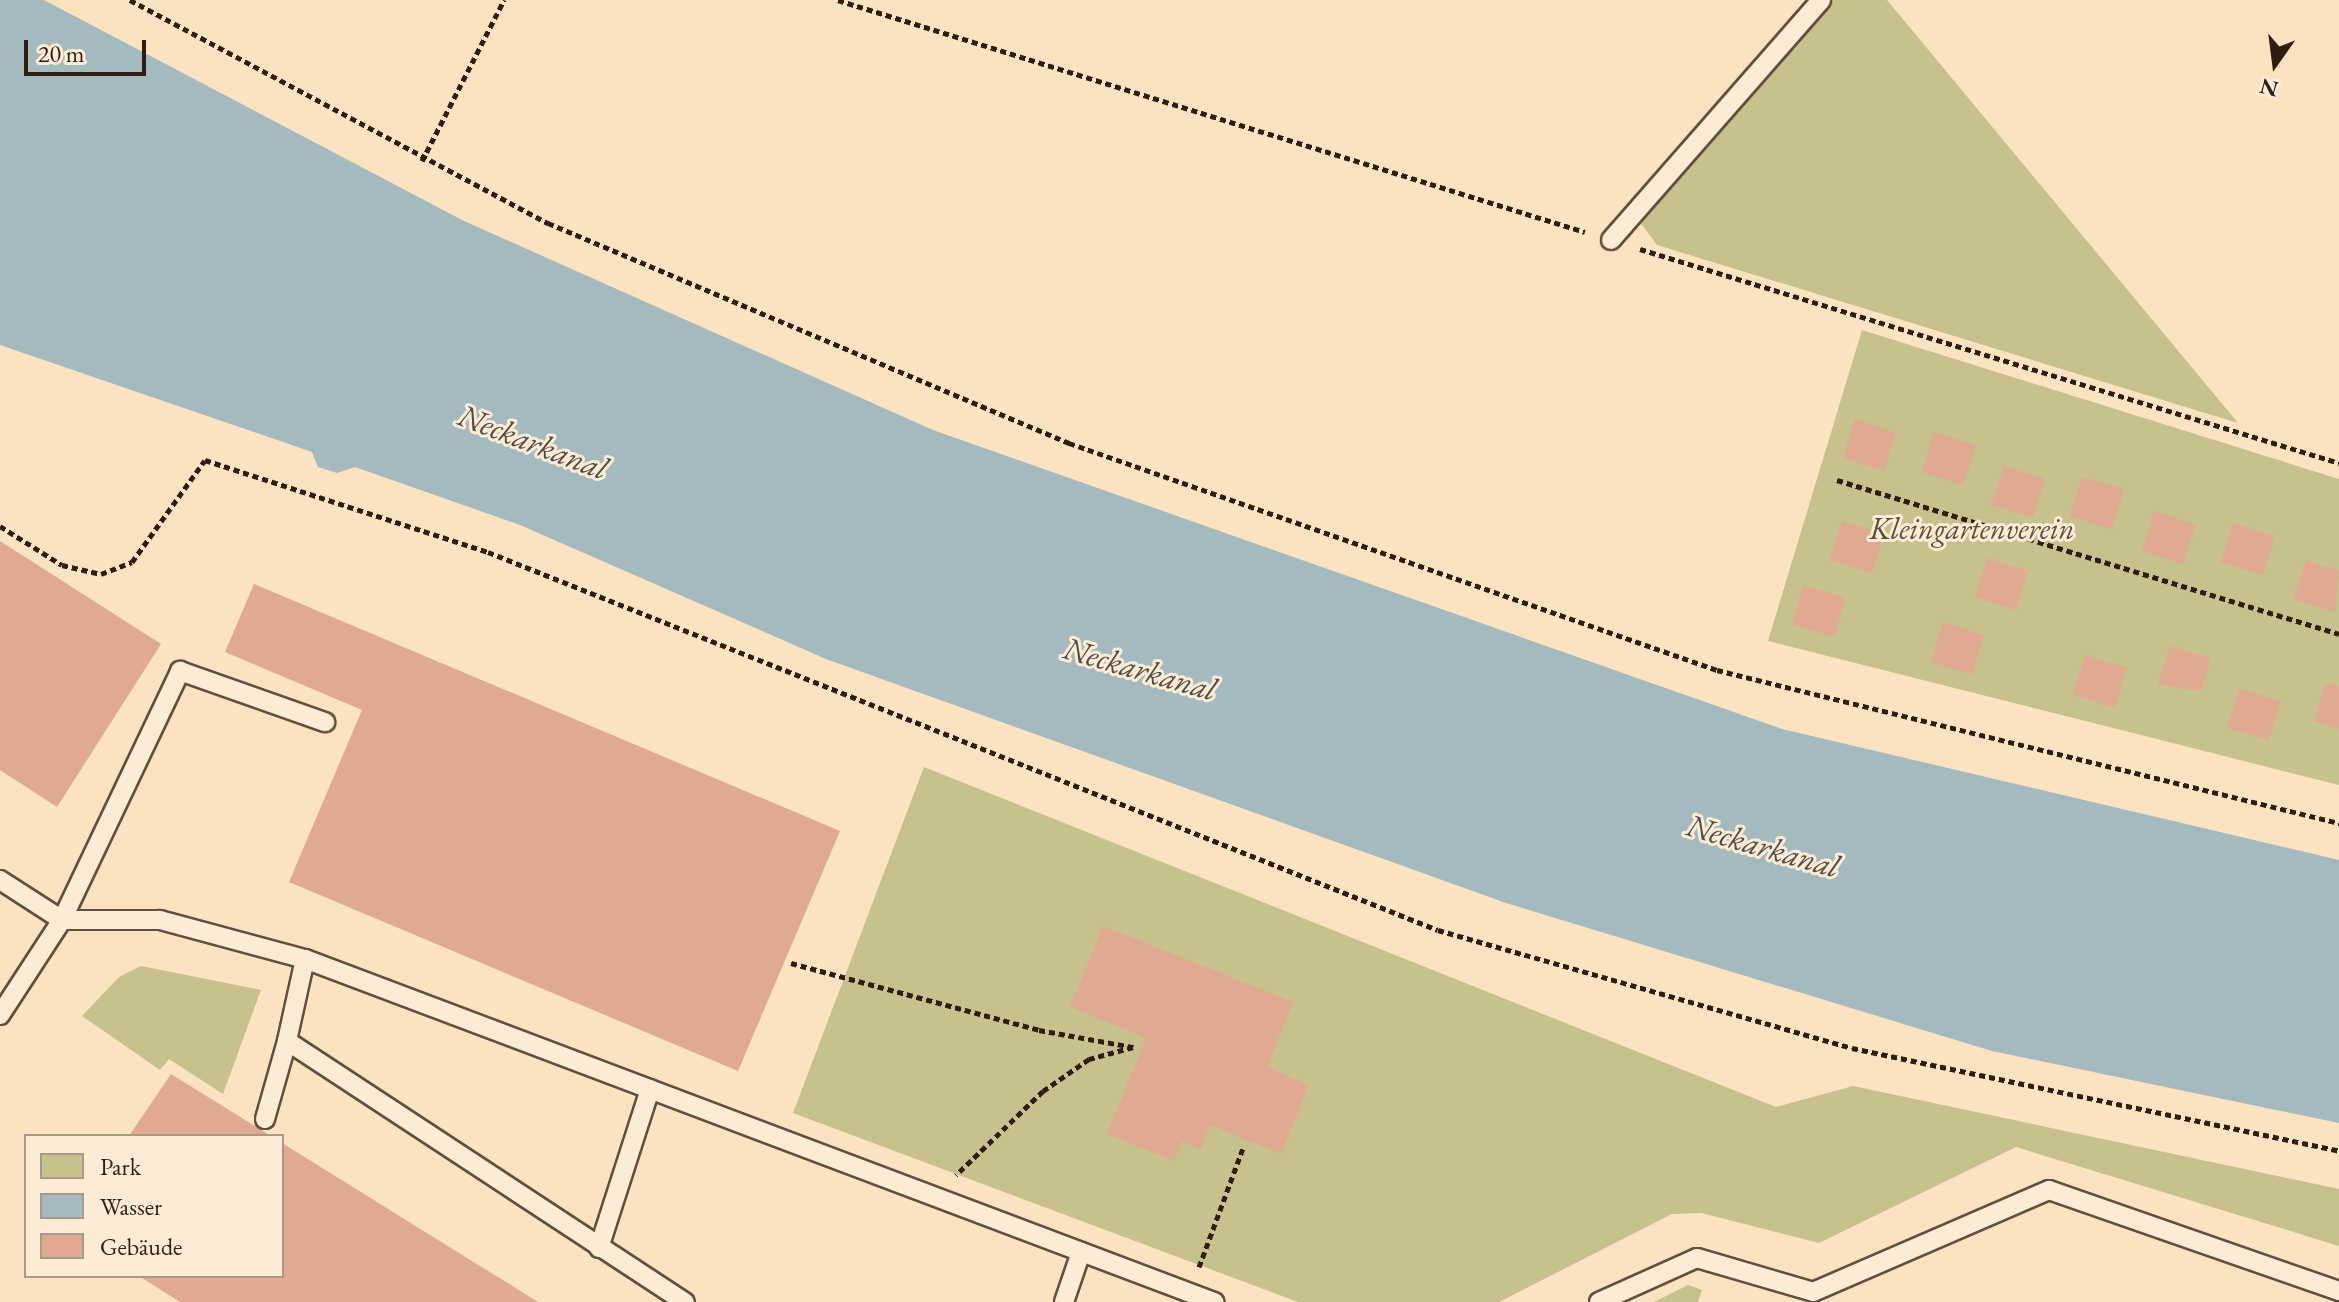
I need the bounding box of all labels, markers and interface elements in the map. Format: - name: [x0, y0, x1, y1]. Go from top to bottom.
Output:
- scale bar: [28, 24, 150, 74]
- north arrow: [2235, 24, 2315, 104]
- text: 20 m: [38, 38, 85, 69]
- text: N: [2257, 72, 2281, 104]
- water label: Neckarkanal: [453, 396, 613, 488]
- park label: Kleingartenverein: [1870, 511, 2074, 547]
- water label: Neckarkanal: [1059, 629, 1221, 709]
- water label: Neckarkanal: [1682, 806, 1844, 886]
- legend: [24, 1134, 284, 1278]
- text: Park: [100, 1151, 141, 1182]
- text: Wasser: [100, 1191, 162, 1222]
- text: Gebäude: [100, 1231, 182, 1262]

